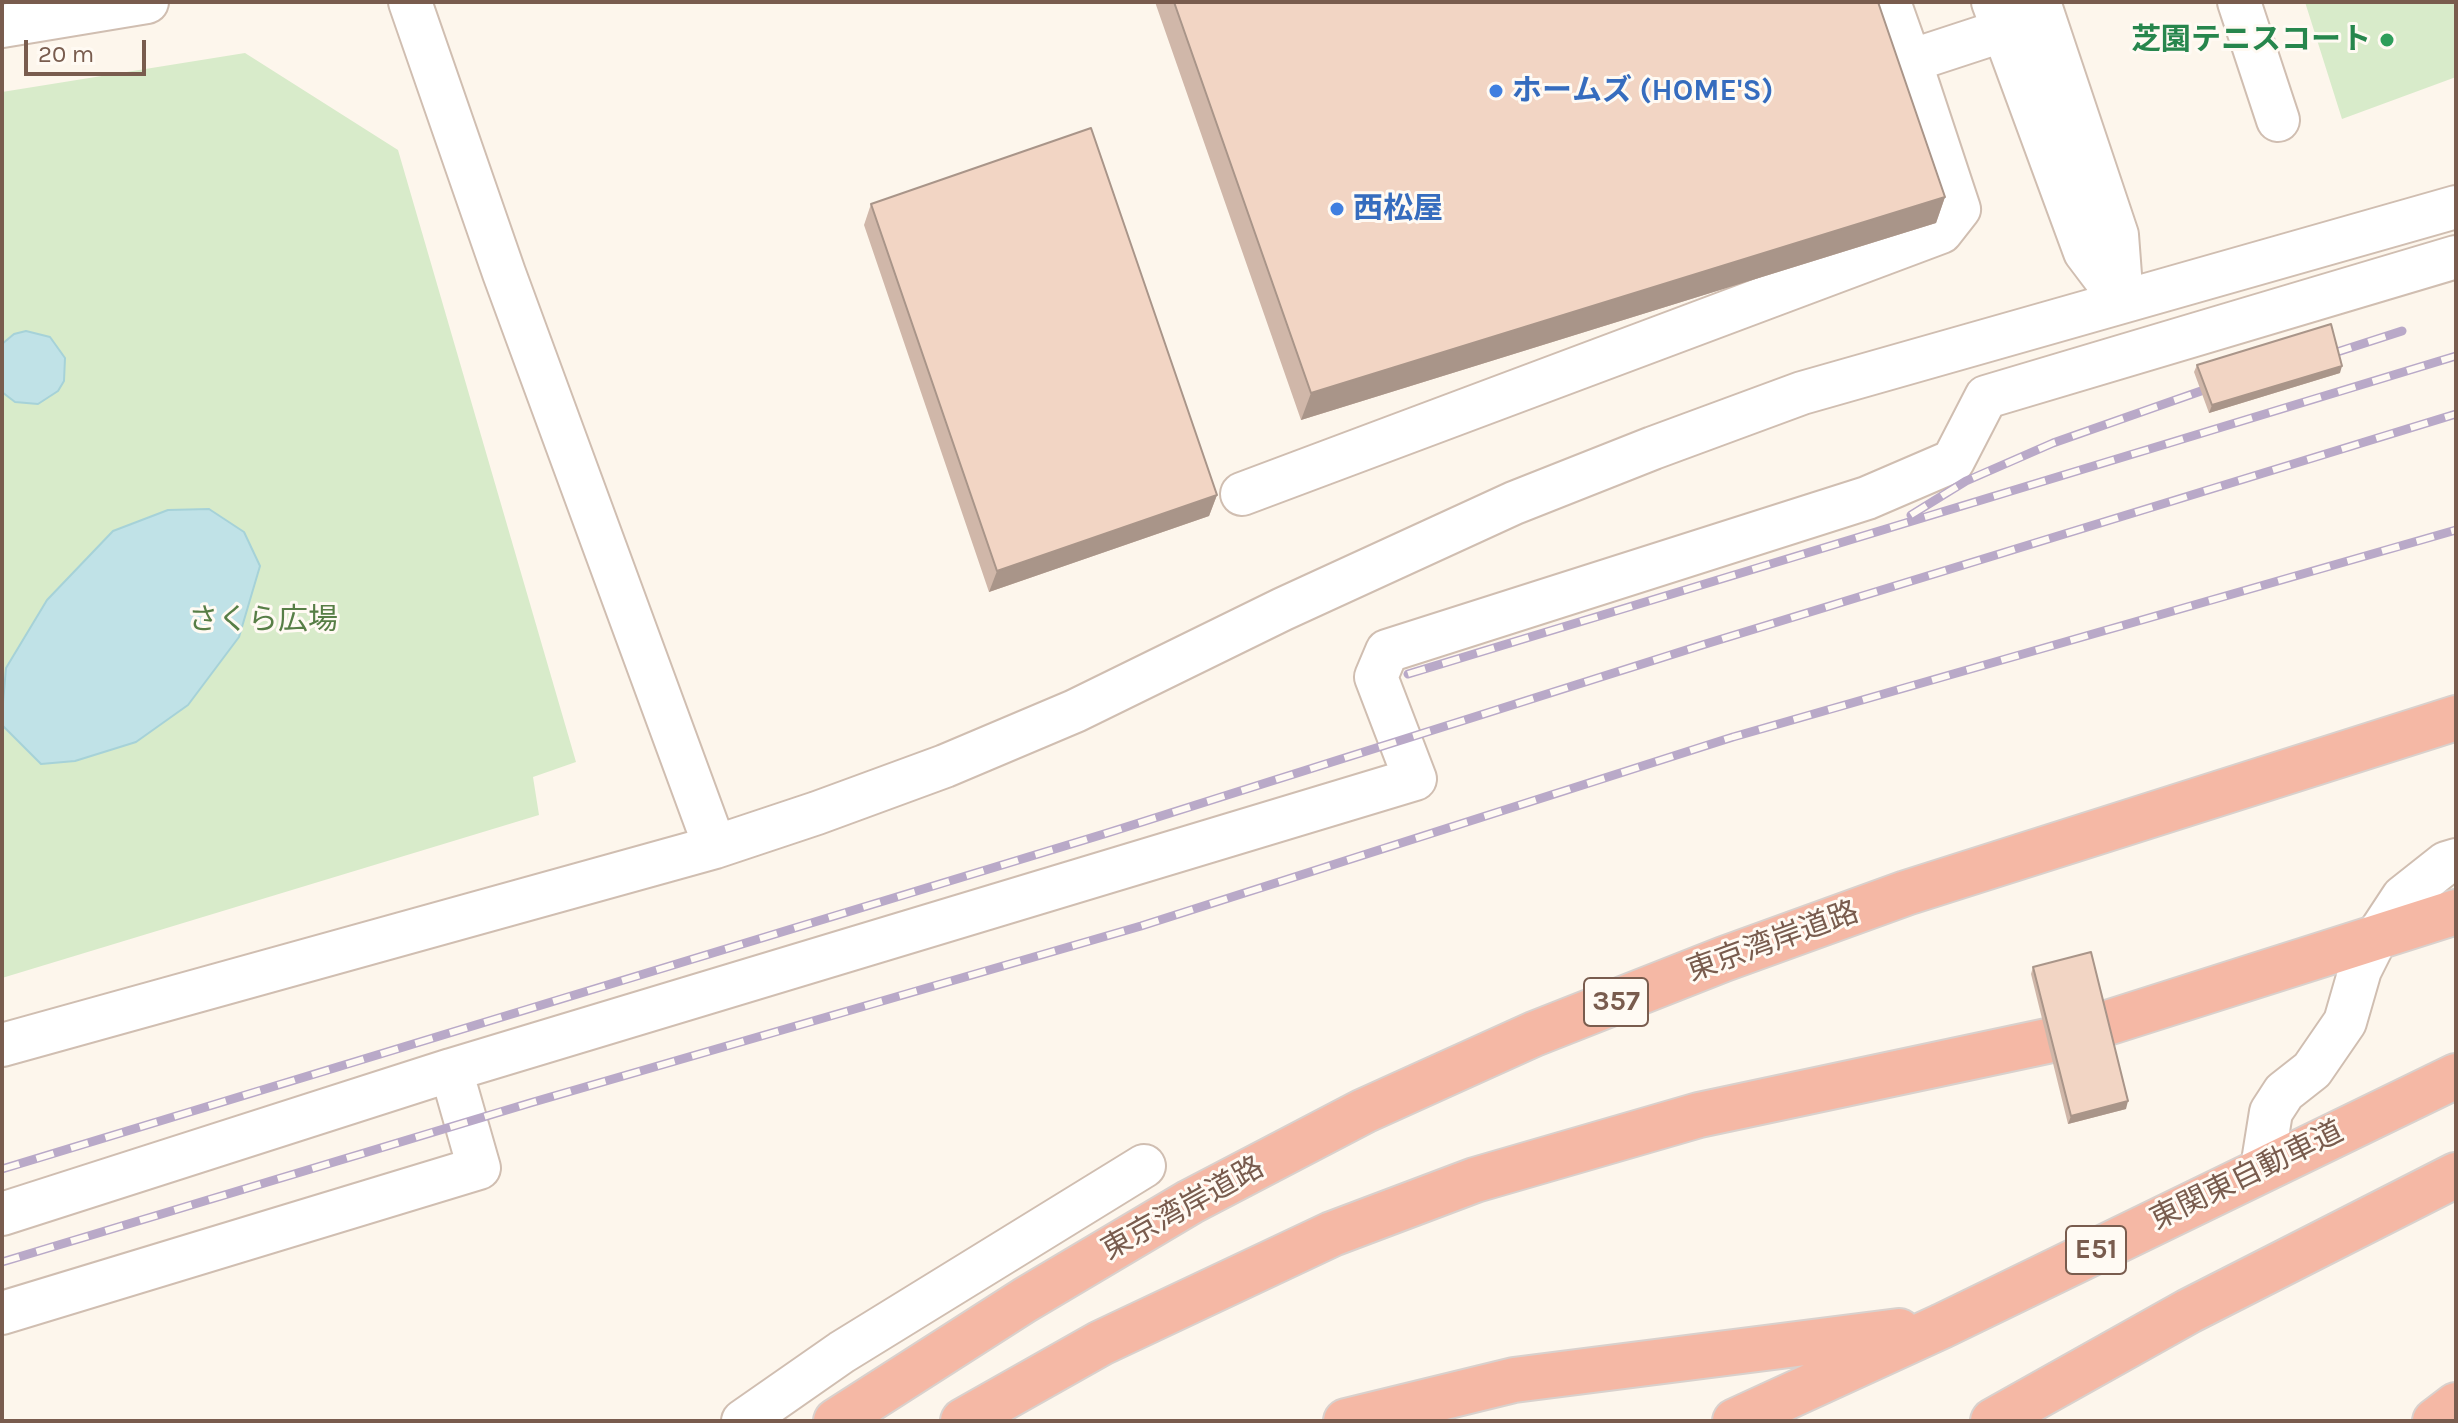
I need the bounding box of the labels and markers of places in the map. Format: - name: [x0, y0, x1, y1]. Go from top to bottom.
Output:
- place label: 芝園テニスコート: [2131, 22, 2371, 58]
- marker: 芝園テニスコート: [2378, 31, 2396, 49]
- place label: ホームズ (HOME'S): [1512, 73, 1774, 109]
- marker: ホームズ (HOME'S): [1487, 82, 1505, 100]
- place label: 西松屋: [1353, 191, 1443, 227]
- marker: 西松屋: [1328, 200, 1346, 218]

